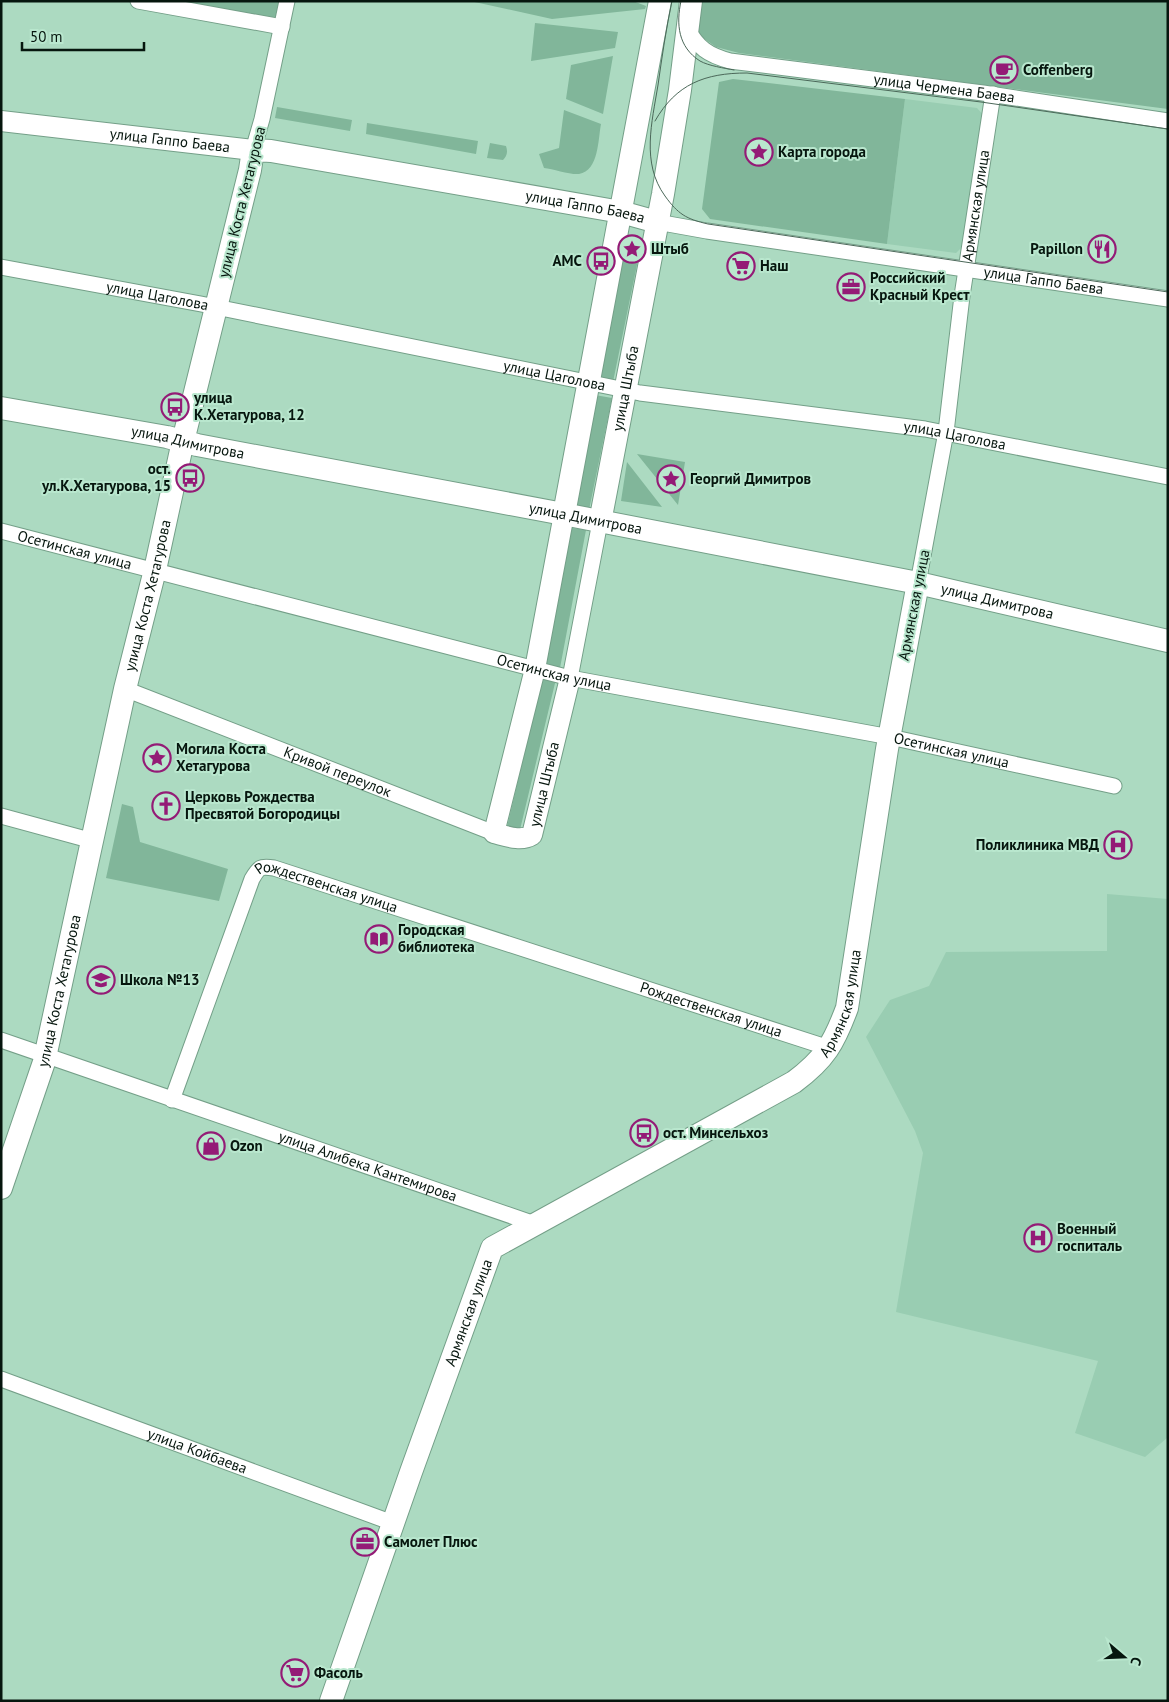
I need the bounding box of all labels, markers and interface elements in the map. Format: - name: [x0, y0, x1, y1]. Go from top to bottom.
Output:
- scale bar: [22, 20, 145, 52]
- text: 50 m: [30, 27, 63, 46]
- cafe icon: Coffenberg: [989, 55, 1019, 85]
- place label: Coffenberg: [1023, 60, 1093, 79]
- street label: улица Чермена Баева: [872, 69, 1016, 107]
- street label: улица Гаппо Баева: [109, 124, 231, 156]
- street label: улица Коста Хетагурова: [214, 124, 270, 279]
- place icon: Карта города: [744, 137, 774, 167]
- place label: Карта города: [778, 142, 866, 161]
- street label: Армянская улица: [957, 148, 993, 263]
- street label: улица Гаппо Баева: [524, 186, 647, 227]
- place icon: Штыб: [617, 234, 647, 264]
- restaurant icon: Papillon: [1087, 234, 1117, 264]
- place label: Штыб: [651, 239, 689, 258]
- place label: Papillon: [1030, 239, 1083, 258]
- bus stop icon: АМС: [586, 246, 616, 276]
- place label: АМС: [553, 251, 583, 270]
- supermarket icon: Наш: [726, 251, 756, 281]
- place label: Наш: [760, 256, 789, 275]
- street label: улица Гаппо Баева: [982, 262, 1105, 298]
- place label: Российский Красный Крест: [870, 268, 970, 304]
- office icon: Российский Красный Крест: [836, 272, 866, 302]
- street label: улица Цаголова: [105, 277, 210, 314]
- street label: улица Штыба: [608, 344, 643, 433]
- street label: улица Цаголова: [502, 355, 607, 395]
- place label: улица К.Хетагурова, 12: [193, 388, 305, 424]
- bus stop icon: улица К.Хетагурова, 12: [160, 392, 190, 422]
- street label: улица Цаголова: [903, 416, 1008, 454]
- street label: улица Димитрова: [130, 421, 246, 463]
- place label: ост. ул.К.Хетагурова, 15: [41, 459, 171, 495]
- bus stop icon: ост. ул.К.Хетагурова, 15: [175, 463, 205, 493]
- place icon: Георгий Димитров: [656, 464, 686, 494]
- place label: Георгий Димитров: [690, 469, 812, 488]
- street label: улица Димитрова: [527, 498, 644, 538]
- street label: улица Коста Хетагурова: [120, 518, 175, 673]
- street label: Осетинская улица: [16, 526, 134, 573]
- street label: Армянская улица: [893, 548, 934, 662]
- street label: улица Димитрова: [939, 579, 1056, 623]
- street label: Осетинская улица: [495, 649, 613, 694]
- street label: Осетинская улица: [892, 728, 1011, 772]
- place label: Могила Коста Хетагурова: [176, 739, 266, 775]
- street label: улица Штыба: [524, 740, 563, 829]
- street label: Кривой переулок: [281, 742, 395, 801]
- place icon: Могила Коста Хетагурова: [142, 743, 172, 773]
- place label: Церковь Рождества Пресвятой Богородицы: [185, 787, 340, 823]
- church icon: Церковь Рождества Пресвятой Богородицы: [151, 791, 181, 821]
- hospital icon: Поликлиника МВД: [1103, 830, 1133, 860]
- place label: Поликлиника МВД: [976, 835, 1100, 854]
- street label: Рождественская улица: [251, 857, 400, 917]
- street label: улица Коста Хетагурова: [33, 913, 85, 1069]
- place label: Городская библиотека: [398, 920, 475, 956]
- library icon: Городская библиотека: [364, 924, 394, 954]
- street label: Армянская улица: [815, 948, 865, 1061]
- school or university icon: Школа №13: [86, 965, 116, 995]
- place label: Школа №13: [120, 970, 200, 989]
- street label: Рождественская улица: [638, 977, 785, 1041]
- bus stop icon: ост. Минсельхоз: [629, 1118, 659, 1148]
- place label: ост. Минсельхоз: [663, 1123, 768, 1142]
- street label: улица Алибека Кантемирова: [276, 1126, 460, 1205]
- shop icon: Ozon: [196, 1131, 226, 1161]
- place label: Ozon: [230, 1136, 263, 1155]
- place label: Военный госпиталь: [1057, 1219, 1123, 1255]
- hospital icon: Военный госпиталь: [1023, 1223, 1053, 1253]
- street label: Армянская улица: [440, 1256, 496, 1369]
- street label: улица Койбаева: [145, 1424, 250, 1478]
- office icon: Самолет Плюс: [350, 1527, 380, 1557]
- place label: Самолет Плюс: [384, 1532, 478, 1551]
- north arrow: [1099, 1632, 1149, 1682]
- text: С: [1126, 1655, 1146, 1668]
- supermarket icon: Фасоль: [280, 1658, 310, 1688]
- place label: Фасоль: [314, 1663, 363, 1682]

